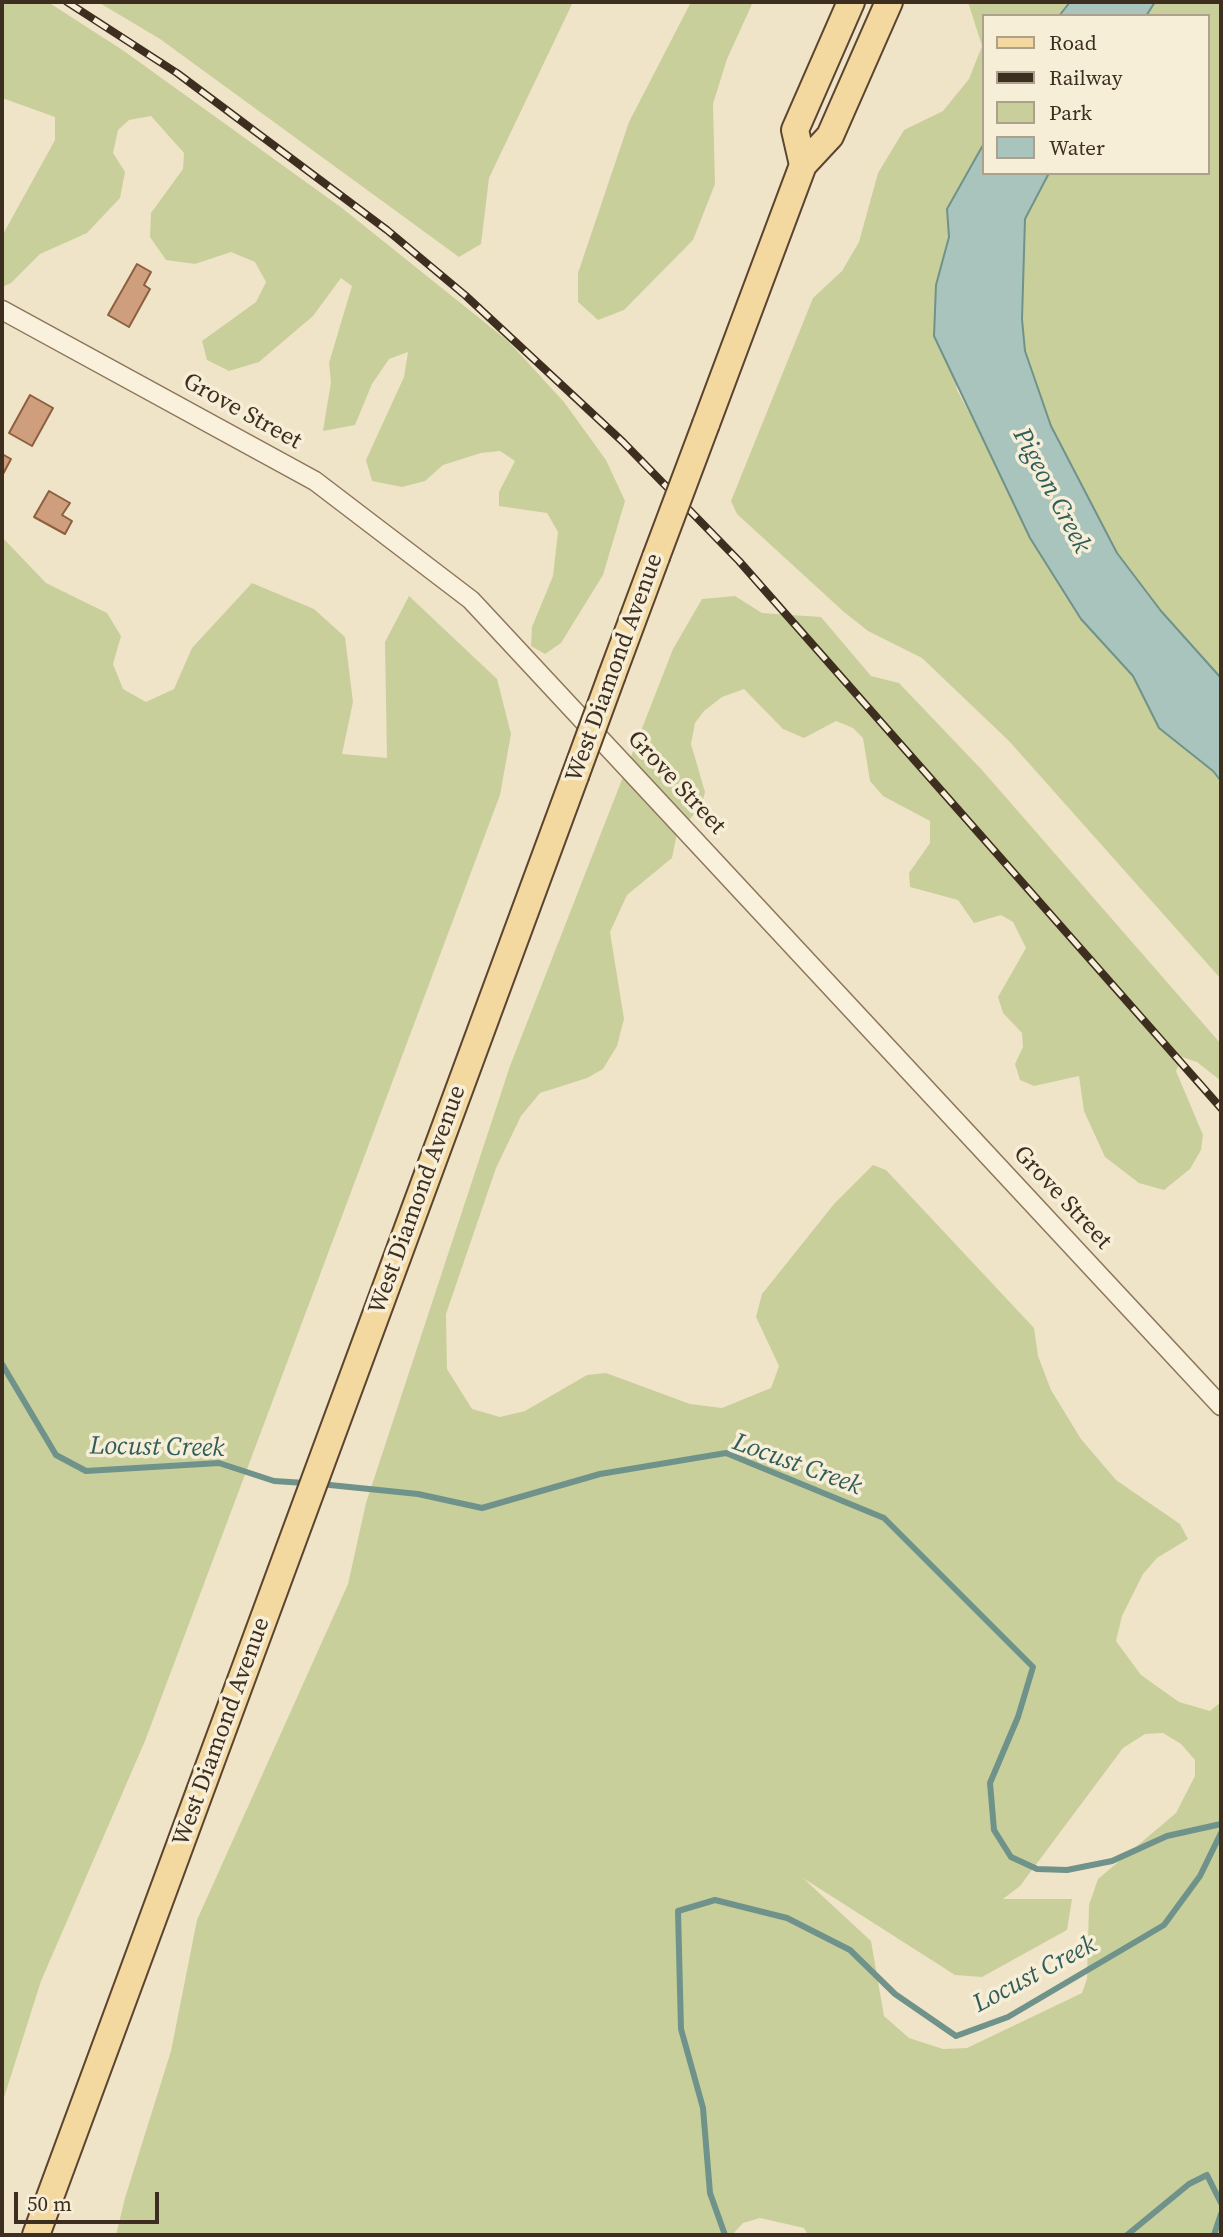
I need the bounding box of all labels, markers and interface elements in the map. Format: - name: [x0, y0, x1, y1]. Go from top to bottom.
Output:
- legend: [982, 14, 1209, 175]
- text: Road: [1049, 28, 1097, 57]
- text: Railway: [1049, 63, 1123, 92]
- text: Park: [1049, 98, 1092, 127]
- text: Water: [1049, 133, 1105, 162]
- street label: Grove Street: [178, 368, 306, 456]
- water label: Pigeon Creek: [1005, 423, 1097, 559]
- street label: West Diamond Avenue: [560, 550, 670, 786]
- street label: Grove Street: [621, 725, 731, 841]
- street label: West Diamond Avenue: [363, 1082, 473, 1318]
- street label: Grove Street: [1007, 1140, 1117, 1256]
- water label: Locust Creek: [728, 1427, 866, 1503]
- water label: Locust Creek: [89, 1431, 225, 1465]
- street label: West Diamond Avenue: [167, 1614, 277, 1850]
- water label: Locust Creek: [968, 1930, 1102, 2020]
- scale bar: [18, 2178, 163, 2222]
- text: 50 m: [27, 2189, 72, 2218]

